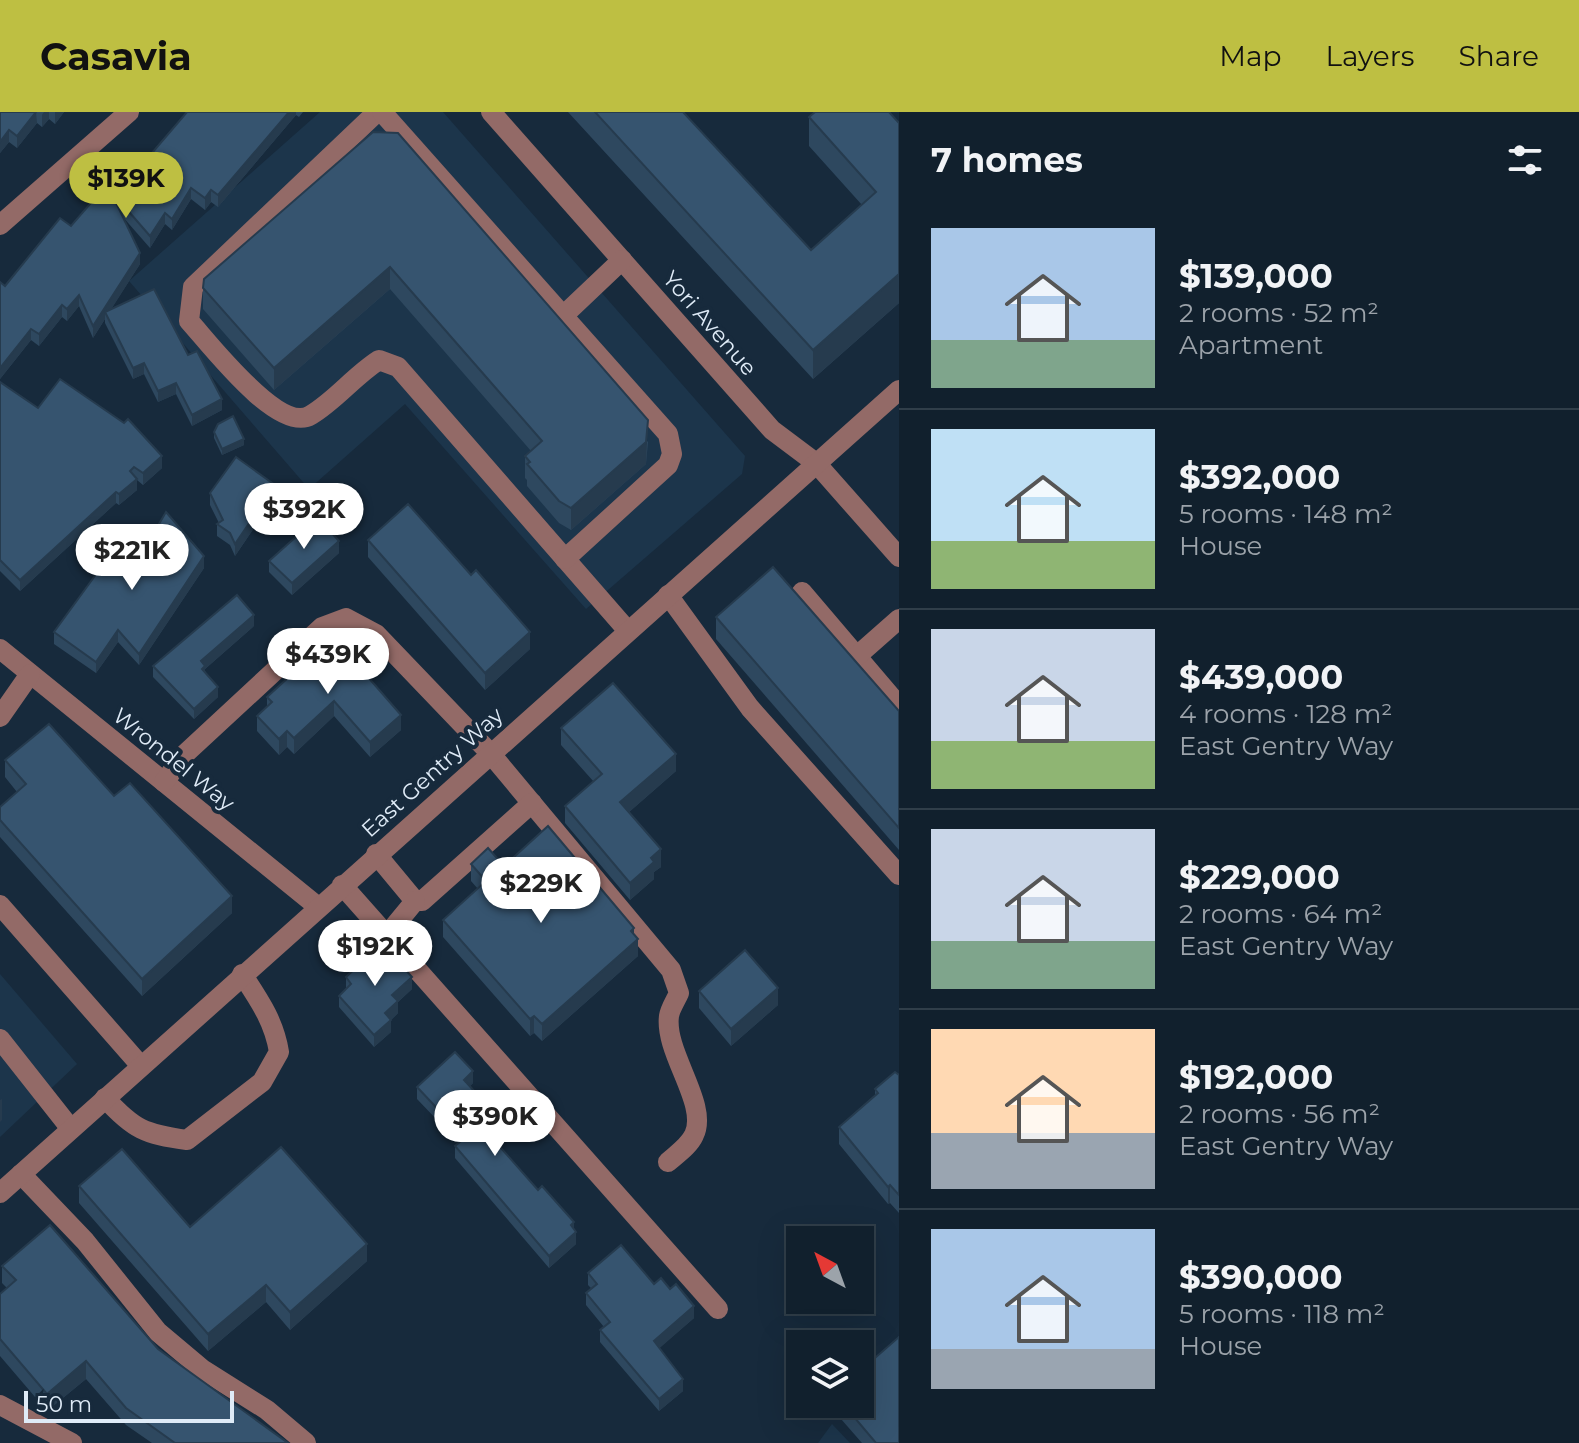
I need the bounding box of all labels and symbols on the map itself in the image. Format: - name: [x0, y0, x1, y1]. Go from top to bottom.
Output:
- pin: $139K: [70, 152, 182, 220]
- street label: Yori Avenue: [657, 265, 762, 381]
- pin: $392K: [248, 483, 360, 551]
- pin: $221K: [76, 524, 188, 592]
- pin: $439K: [272, 628, 384, 696]
- street label: Wrondel Way: [107, 702, 240, 817]
- street label: East Gentry Way: [356, 702, 509, 843]
- pin: $229K: [485, 857, 597, 925]
- pin: $192K: [319, 920, 431, 988]
- pin: $390K: [439, 1090, 551, 1158]
- north arrow: [786, 1226, 874, 1314]
- scale bar: [24, 1387, 234, 1423]

